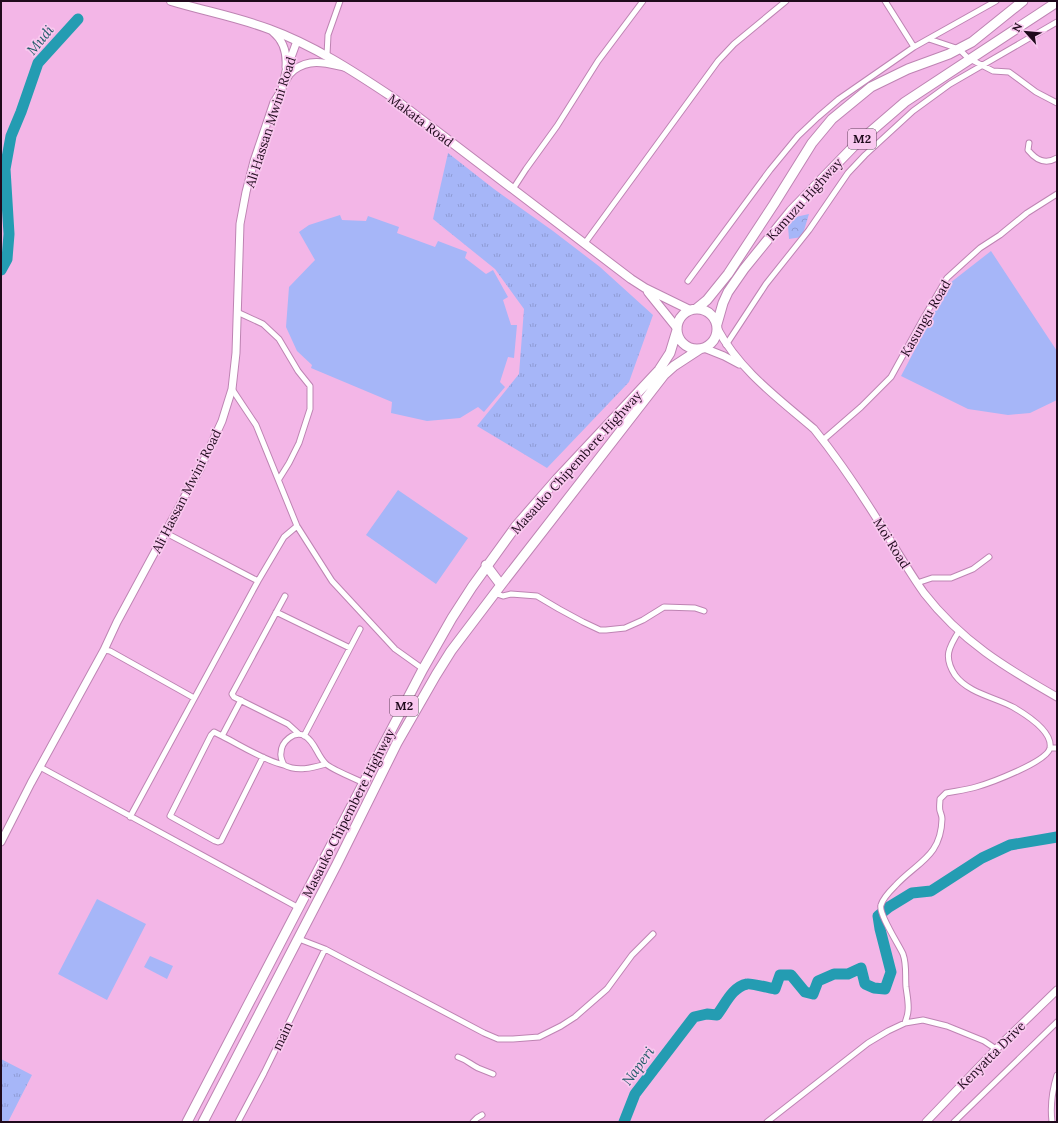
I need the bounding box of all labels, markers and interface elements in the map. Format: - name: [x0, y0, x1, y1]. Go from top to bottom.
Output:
- north arrow: [1006, 12, 1046, 52]
- text: N: [1009, 20, 1025, 34]
- water label: Mudi: [23, 21, 58, 59]
- street label: Ali Hassan Mwini Road: [241, 54, 300, 191]
- street label: Makata Road: [385, 90, 457, 151]
- road number: M2: [848, 129, 876, 149]
- street label: Kamuzu Highway: [763, 154, 846, 244]
- street label: Kasungu Road: [897, 277, 954, 360]
- street label: Masauko Chipembere Highway: [507, 387, 645, 538]
- street label: Ali Hassan Mwini Road: [147, 426, 225, 557]
- street label: Moi Road: [869, 515, 914, 572]
- road number: M2: [390, 696, 418, 716]
- street label: Masauko Chipembere Highway: [298, 726, 399, 900]
- street label: Kenyatta Drive: [954, 1018, 1029, 1093]
- street label: main: [268, 1019, 297, 1053]
- water label: Naperi: [618, 1043, 658, 1089]

